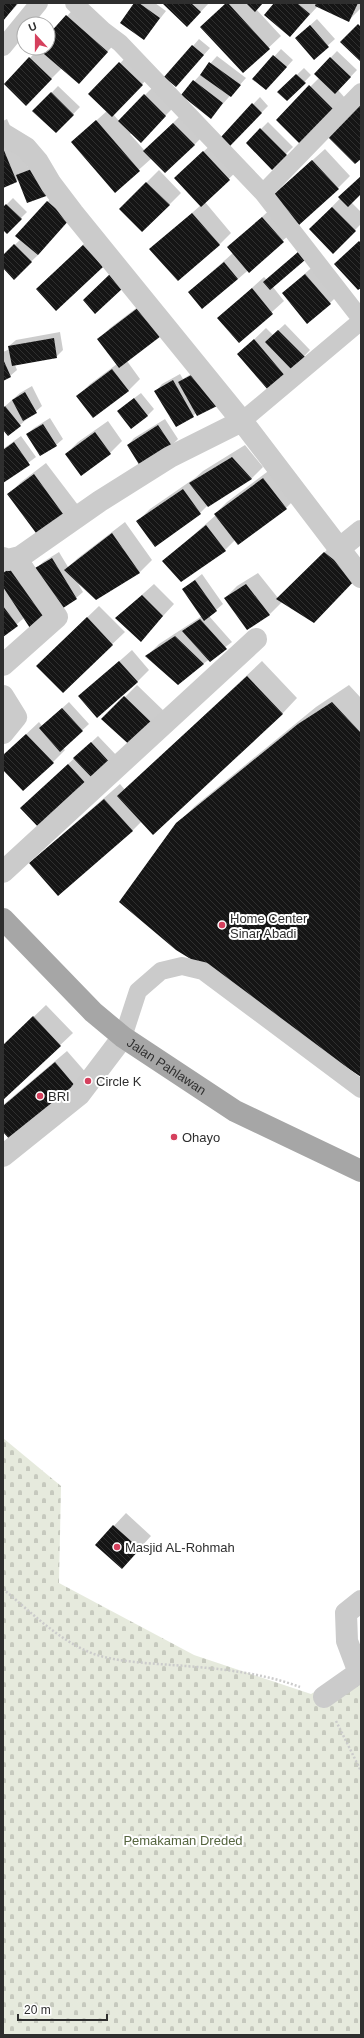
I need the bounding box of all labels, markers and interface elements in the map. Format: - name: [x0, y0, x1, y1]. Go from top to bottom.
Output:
- north arrow: [16, 16, 56, 56]
- text: U: [27, 20, 38, 34]
- place label: Home Center Sinar Abadi: [230, 911, 308, 941]
- marker: Home Center Sinar Abadi: [217, 920, 227, 930]
- street label: Jalan Pahlawan: [124, 1035, 209, 1098]
- place label: Circle K: [96, 1074, 142, 1089]
- marker: Circle K: [83, 1076, 93, 1086]
- place label: BRI: [48, 1089, 70, 1104]
- marker: BRI: [35, 1091, 45, 1101]
- place label: Ohayo: [182, 1130, 220, 1145]
- marker: Ohayo: [169, 1132, 179, 1142]
- place label: Masjid AL-Rohmah: [125, 1540, 235, 1555]
- marker: Masjid AL-Rohmah: [112, 1542, 122, 1552]
- park label: Pemakaman Dreded: [123, 1833, 243, 1848]
- scale bar: [18, 1996, 107, 2022]
- text: 20 m: [24, 2003, 51, 2017]

